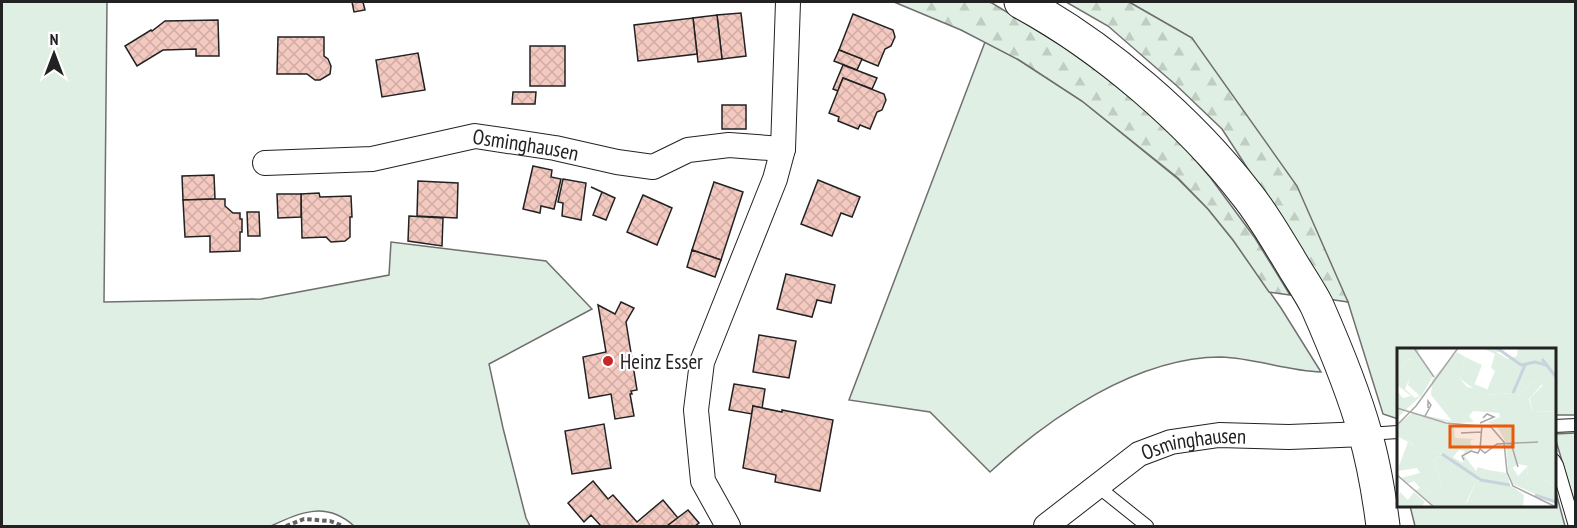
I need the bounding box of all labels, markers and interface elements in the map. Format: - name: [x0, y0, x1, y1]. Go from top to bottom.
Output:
- north arrow: [24, 24, 84, 84]
- text: N: [50, 29, 58, 49]
- street label: Osminghausen: [471, 122, 581, 166]
- place label: Heinz Esser: [620, 348, 703, 375]
- inset map: [1397, 348, 1556, 507]
- marker: Heinz Esser: [601, 354, 615, 368]
- street label: Osminghausen: [1137, 421, 1247, 466]

